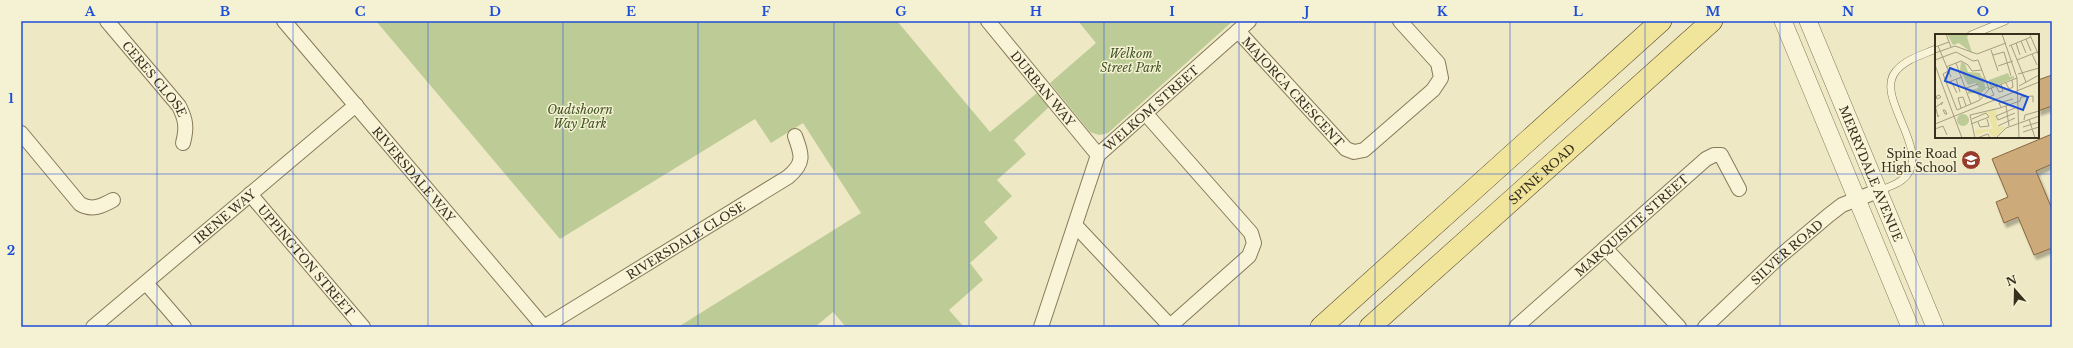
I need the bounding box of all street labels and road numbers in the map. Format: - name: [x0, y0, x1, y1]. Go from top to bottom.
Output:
- street label: MAJORCA CRESCENT: [1239, 33, 1348, 150]
- street label: CERES CLOSE: [119, 38, 190, 119]
- street label: DURBAN WAY: [1008, 48, 1079, 129]
- street label: WELKOM STREET: [1100, 62, 1202, 155]
- street label: MERRYDALE AVENUE: [1836, 103, 1906, 244]
- street label: RIVERSDALE WAY: [369, 123, 459, 225]
- street label: SPINE ROAD: [1505, 140, 1578, 207]
- street label: MARQUISITE STREET: [1571, 171, 1692, 279]
- street label: IRENE WAY: [190, 186, 259, 246]
- street label: RIVERSDALE CLOSE: [623, 198, 748, 282]
- street label: UPPINGTON STREET: [255, 201, 358, 319]
- street label: SILVER ROAD: [1747, 216, 1826, 287]

